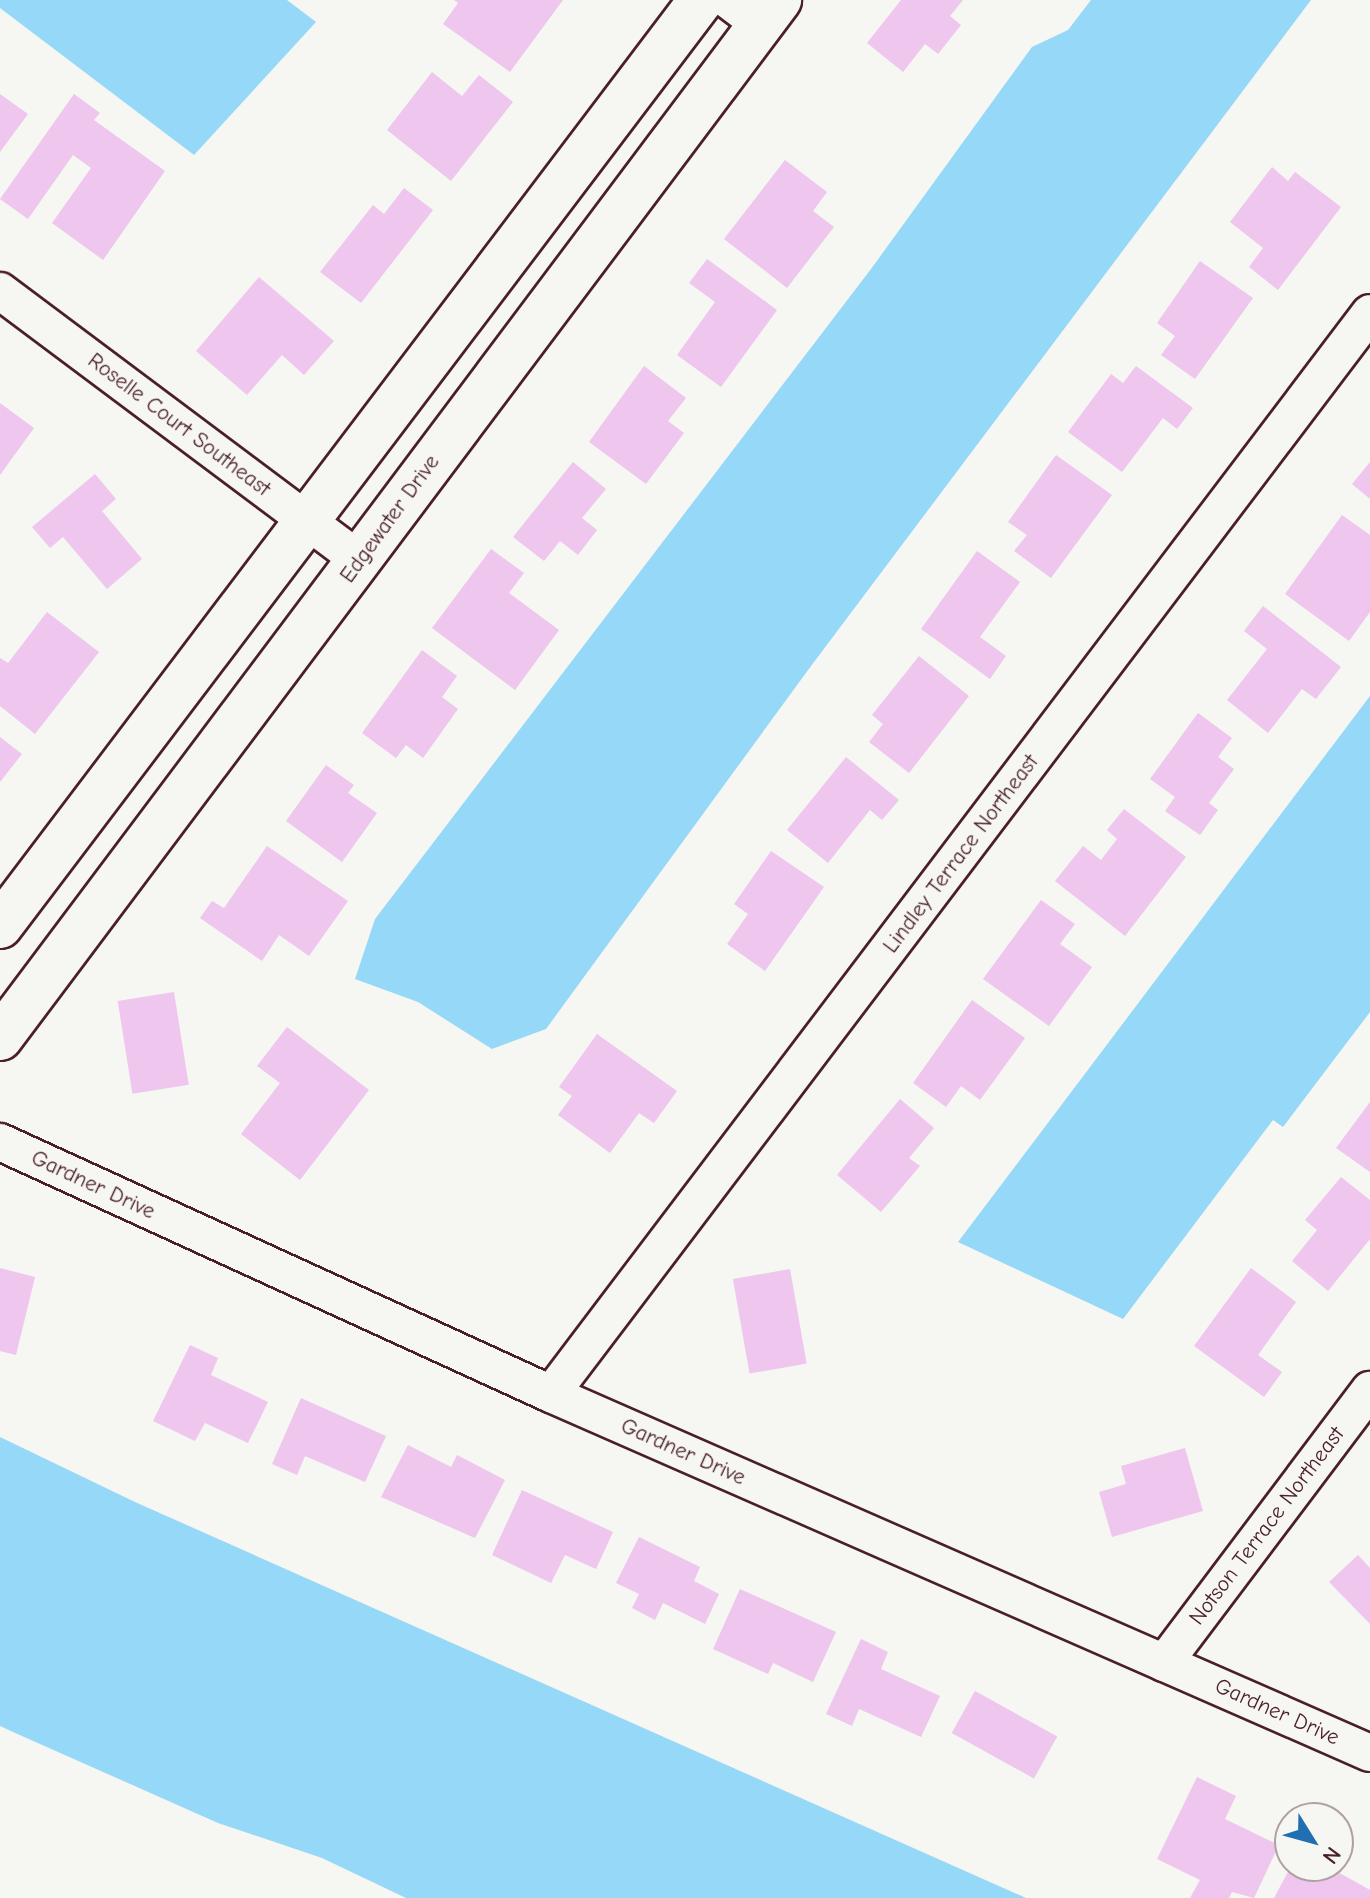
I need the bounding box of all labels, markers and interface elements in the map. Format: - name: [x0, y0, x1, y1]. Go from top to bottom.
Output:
- street label: Roselle Court Southeast: [82, 348, 276, 502]
- street label: Edgewater Drive: [335, 450, 445, 588]
- street label: Lindley Terrace Northeast: [878, 750, 1044, 958]
- street label: Gardner Drive: [27, 1145, 159, 1225]
- street label: Gardner Drive: [617, 1413, 749, 1491]
- street label: Notson Terrace Northeast: [1184, 1422, 1350, 1630]
- street label: Gardner Drive: [1211, 1673, 1343, 1751]
- north arrow: [1274, 1802, 1354, 1882]
- text: N: [1317, 1842, 1346, 1869]

